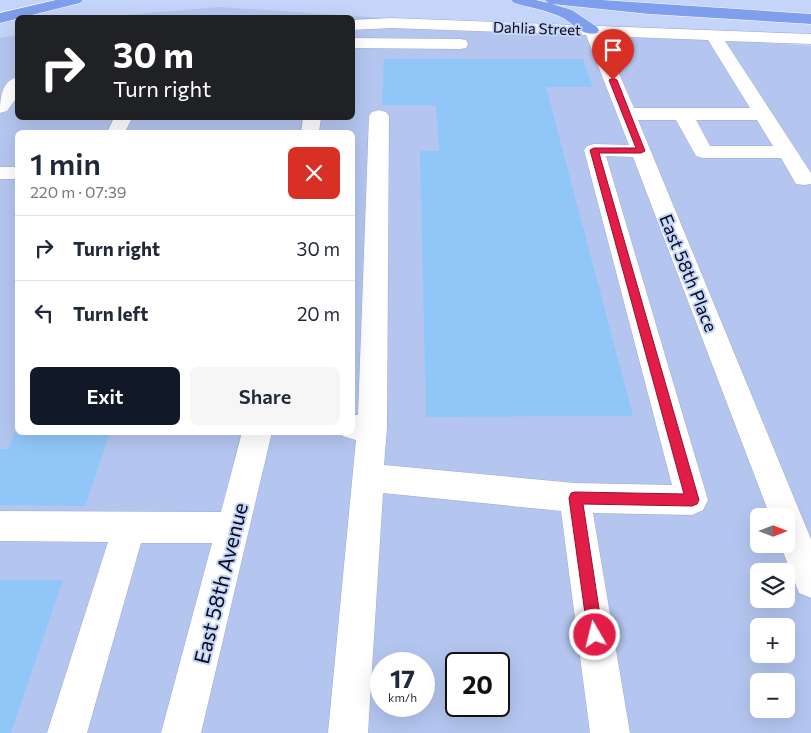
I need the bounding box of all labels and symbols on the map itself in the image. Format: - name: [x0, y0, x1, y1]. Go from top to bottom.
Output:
- street label: Dahlia Street: [493, 17, 581, 39]
- pin: [592, 29, 634, 80]
- street label: East 58th Place: [655, 211, 723, 335]
- street label: East 58th Avenue: [188, 500, 252, 666]
- north arrow: [750, 508, 795, 552]
- position arrow: [568, 608, 620, 660]
- speed limit sign: 20: [445, 652, 510, 717]

